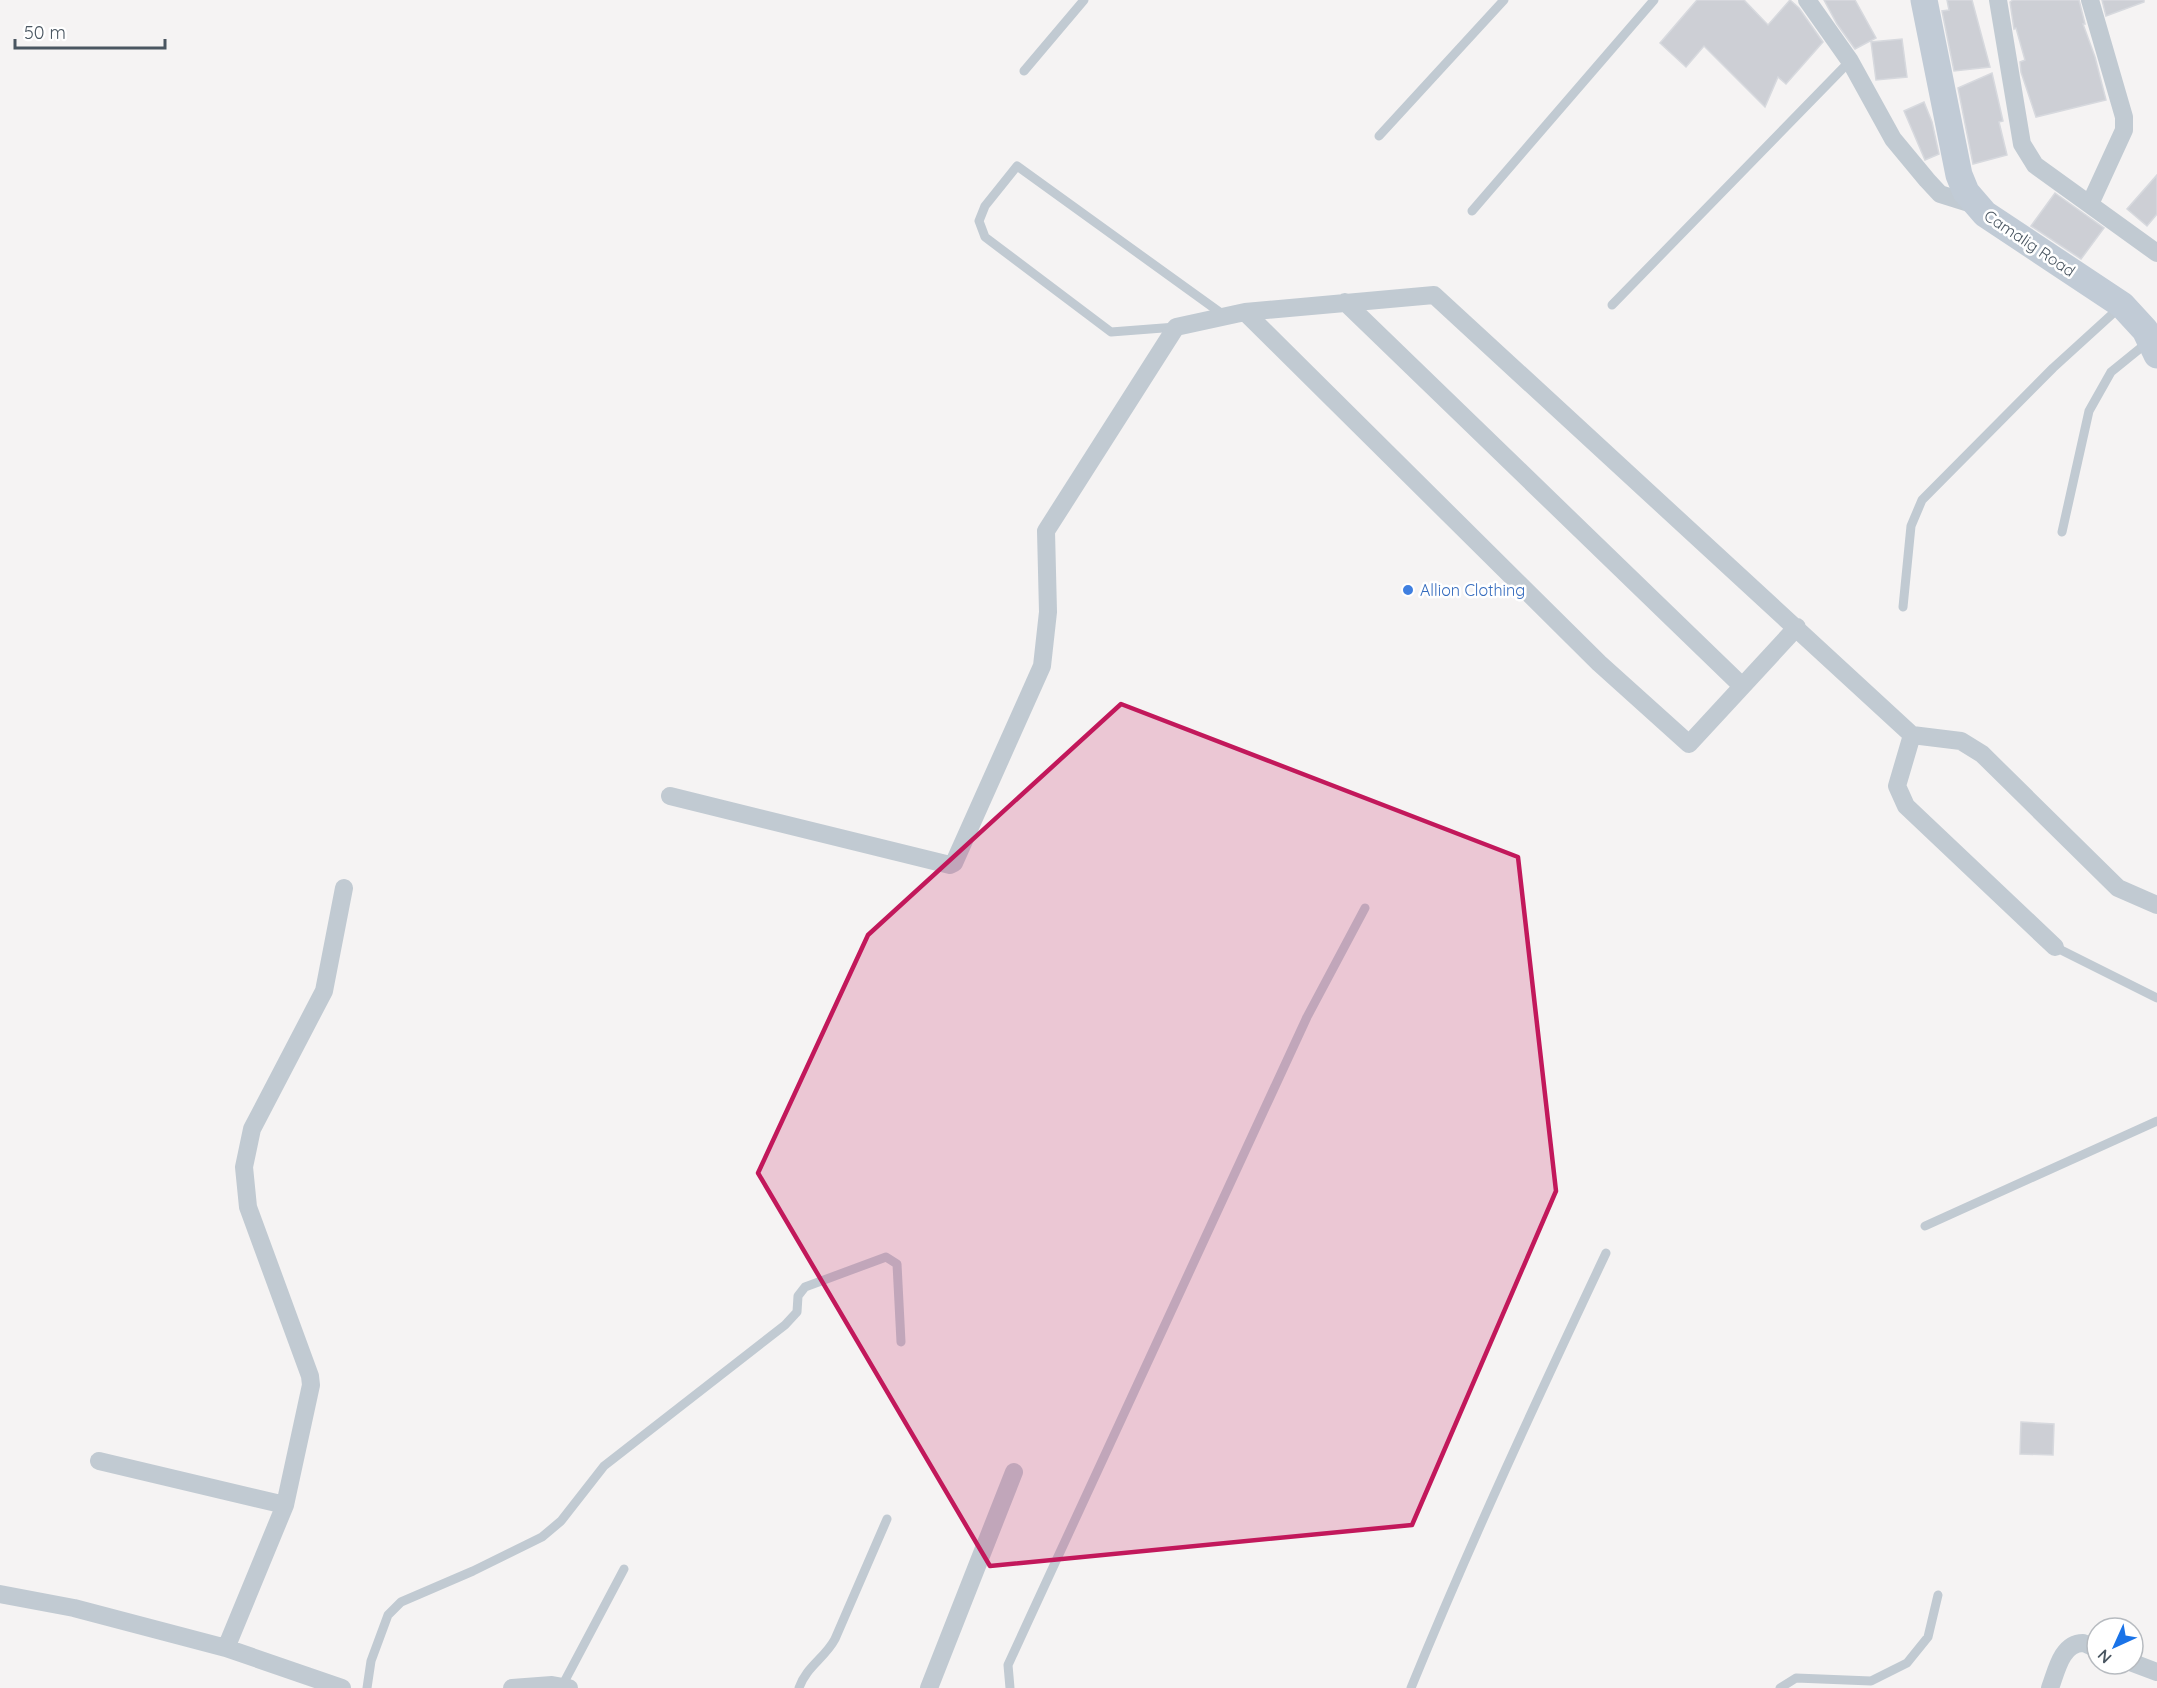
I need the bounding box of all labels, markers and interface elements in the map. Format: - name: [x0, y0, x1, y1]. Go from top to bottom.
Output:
- scale bar: [15, 12, 165, 50]
- text: 50 m: [24, 21, 66, 44]
- street label: Camalig Road: [1981, 205, 2079, 281]
- place label: Allion Clothing: [1420, 580, 1525, 600]
- marker: Allion Clothing: [1401, 583, 1415, 597]
- north arrow: [2085, 1616, 2145, 1676]
- text: N: [2093, 1645, 2116, 1668]

